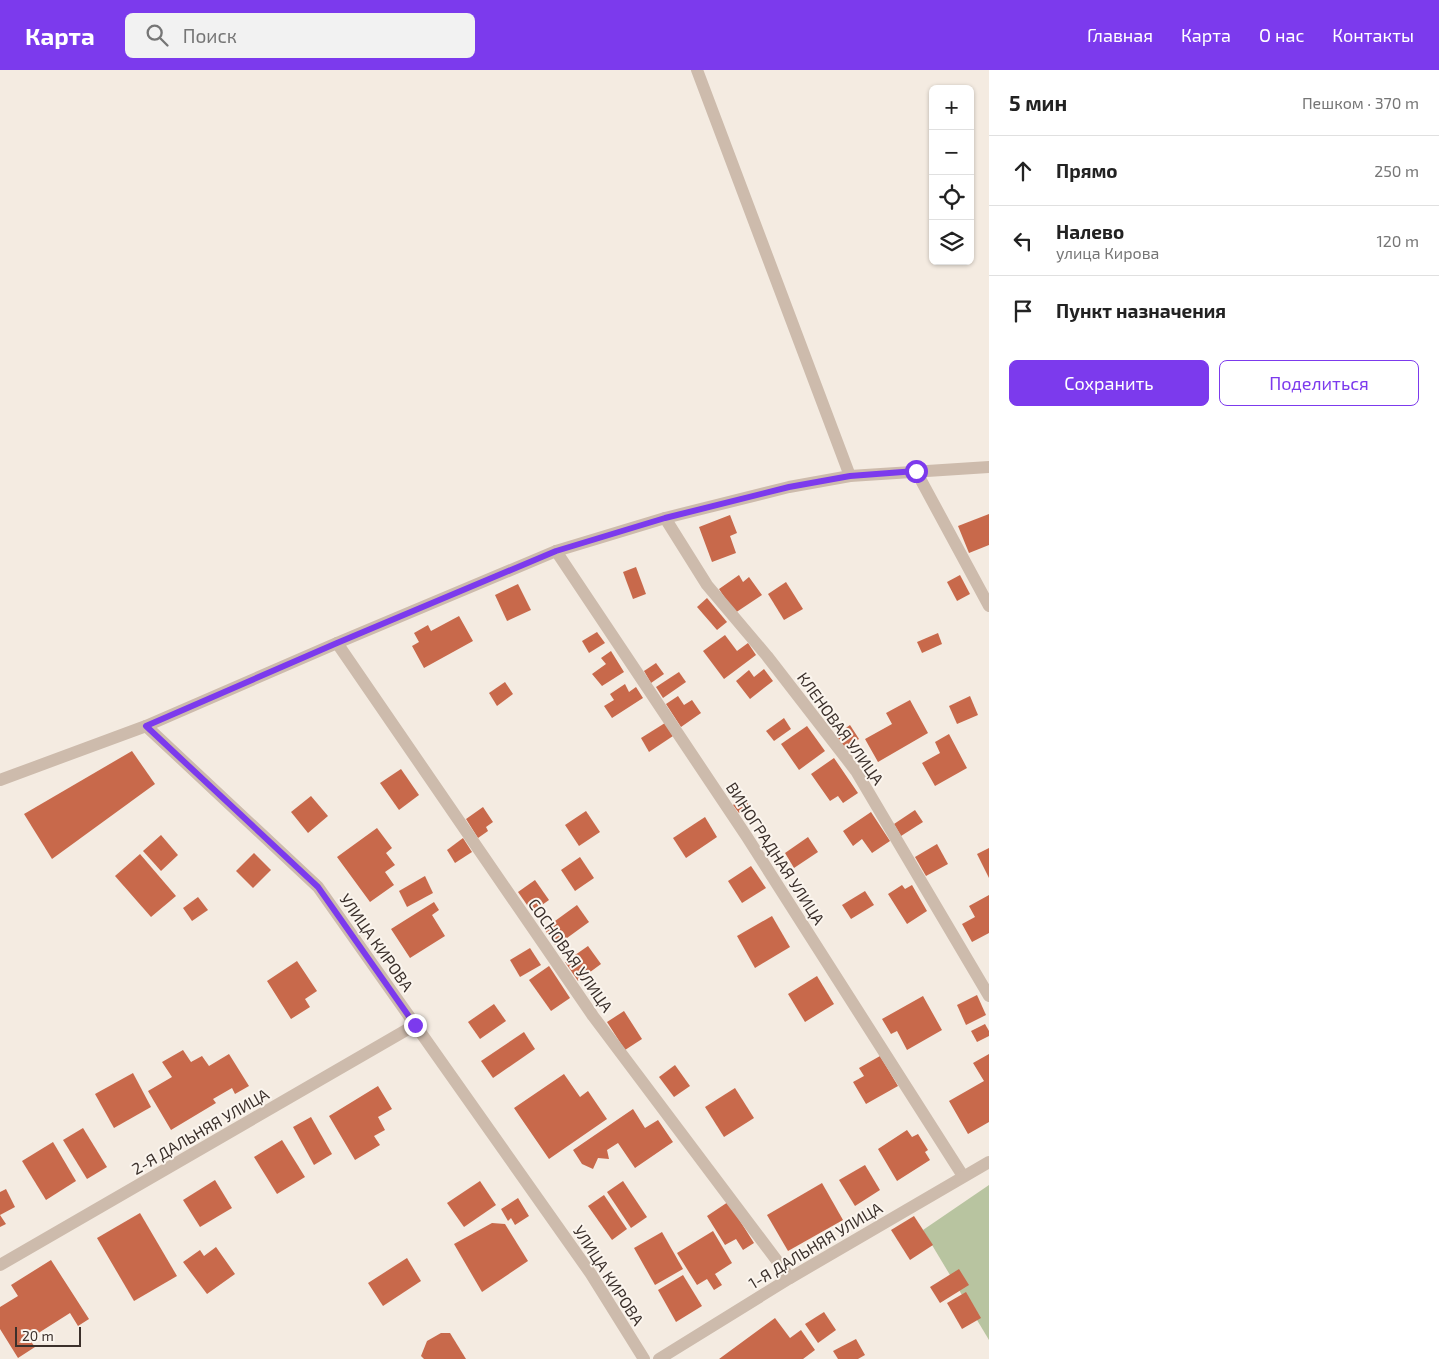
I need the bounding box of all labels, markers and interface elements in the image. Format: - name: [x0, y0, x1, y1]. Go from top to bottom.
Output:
- search box: [125, 13, 475, 58]
- text: Карта: [25, 21, 95, 50]
- icon: search: [143, 21, 171, 49]
- text: Поиск: [183, 24, 237, 47]
- text: Главная: [1087, 24, 1153, 46]
- text: Карта: [1181, 24, 1231, 46]
- text: О нас: [1259, 24, 1304, 46]
- text: Контакты: [1332, 24, 1414, 46]
- map controls: [929, 85, 974, 265]
- button: +: [929, 85, 974, 130]
- text: 5 мин: [1009, 90, 1067, 115]
- text: Пешком · 370 m: [1302, 93, 1419, 112]
- button: −: [929, 130, 974, 175]
- icon: ahead: [1009, 157, 1037, 185]
- text: Прямо: [1056, 159, 1118, 182]
- text: 250 m: [1374, 161, 1419, 180]
- button: locate: [929, 175, 974, 220]
- button: layers: [929, 220, 974, 265]
- text: Налево: [1056, 220, 1124, 243]
- icon: left: [1009, 227, 1037, 255]
- text: 120 m: [1376, 231, 1419, 250]
- text: улица Кирова: [1056, 243, 1159, 262]
- icon: arrive: [1009, 297, 1037, 325]
- text: Пункт назначения: [1056, 299, 1226, 322]
- button: Сохранить: [1009, 360, 1209, 406]
- button: Поделиться: [1219, 360, 1419, 406]
- route start: [905, 460, 928, 483]
- street label: КЛЕНОВАЯ УЛИЦА: [794, 668, 888, 788]
- street label: ВИНОГРАДНАЯ УЛИЦА: [723, 778, 829, 928]
- street label: УЛИЦА КИРОВА: [336, 889, 418, 995]
- street label: СОСНОВАЯ УЛИЦА: [525, 895, 617, 1015]
- route end: [404, 1014, 427, 1037]
- street label: 2-Я ДАЛЬНЯЯ УЛИЦА: [128, 1084, 272, 1178]
- street label: 1-Я ДАЛЬНЯЯ УЛИЦА: [745, 1198, 885, 1292]
- street label: УЛИЦА КИРОВА: [570, 1222, 648, 1328]
- scale bar: [15, 1324, 81, 1347]
- text: 20 m: [22, 1327, 54, 1344]

